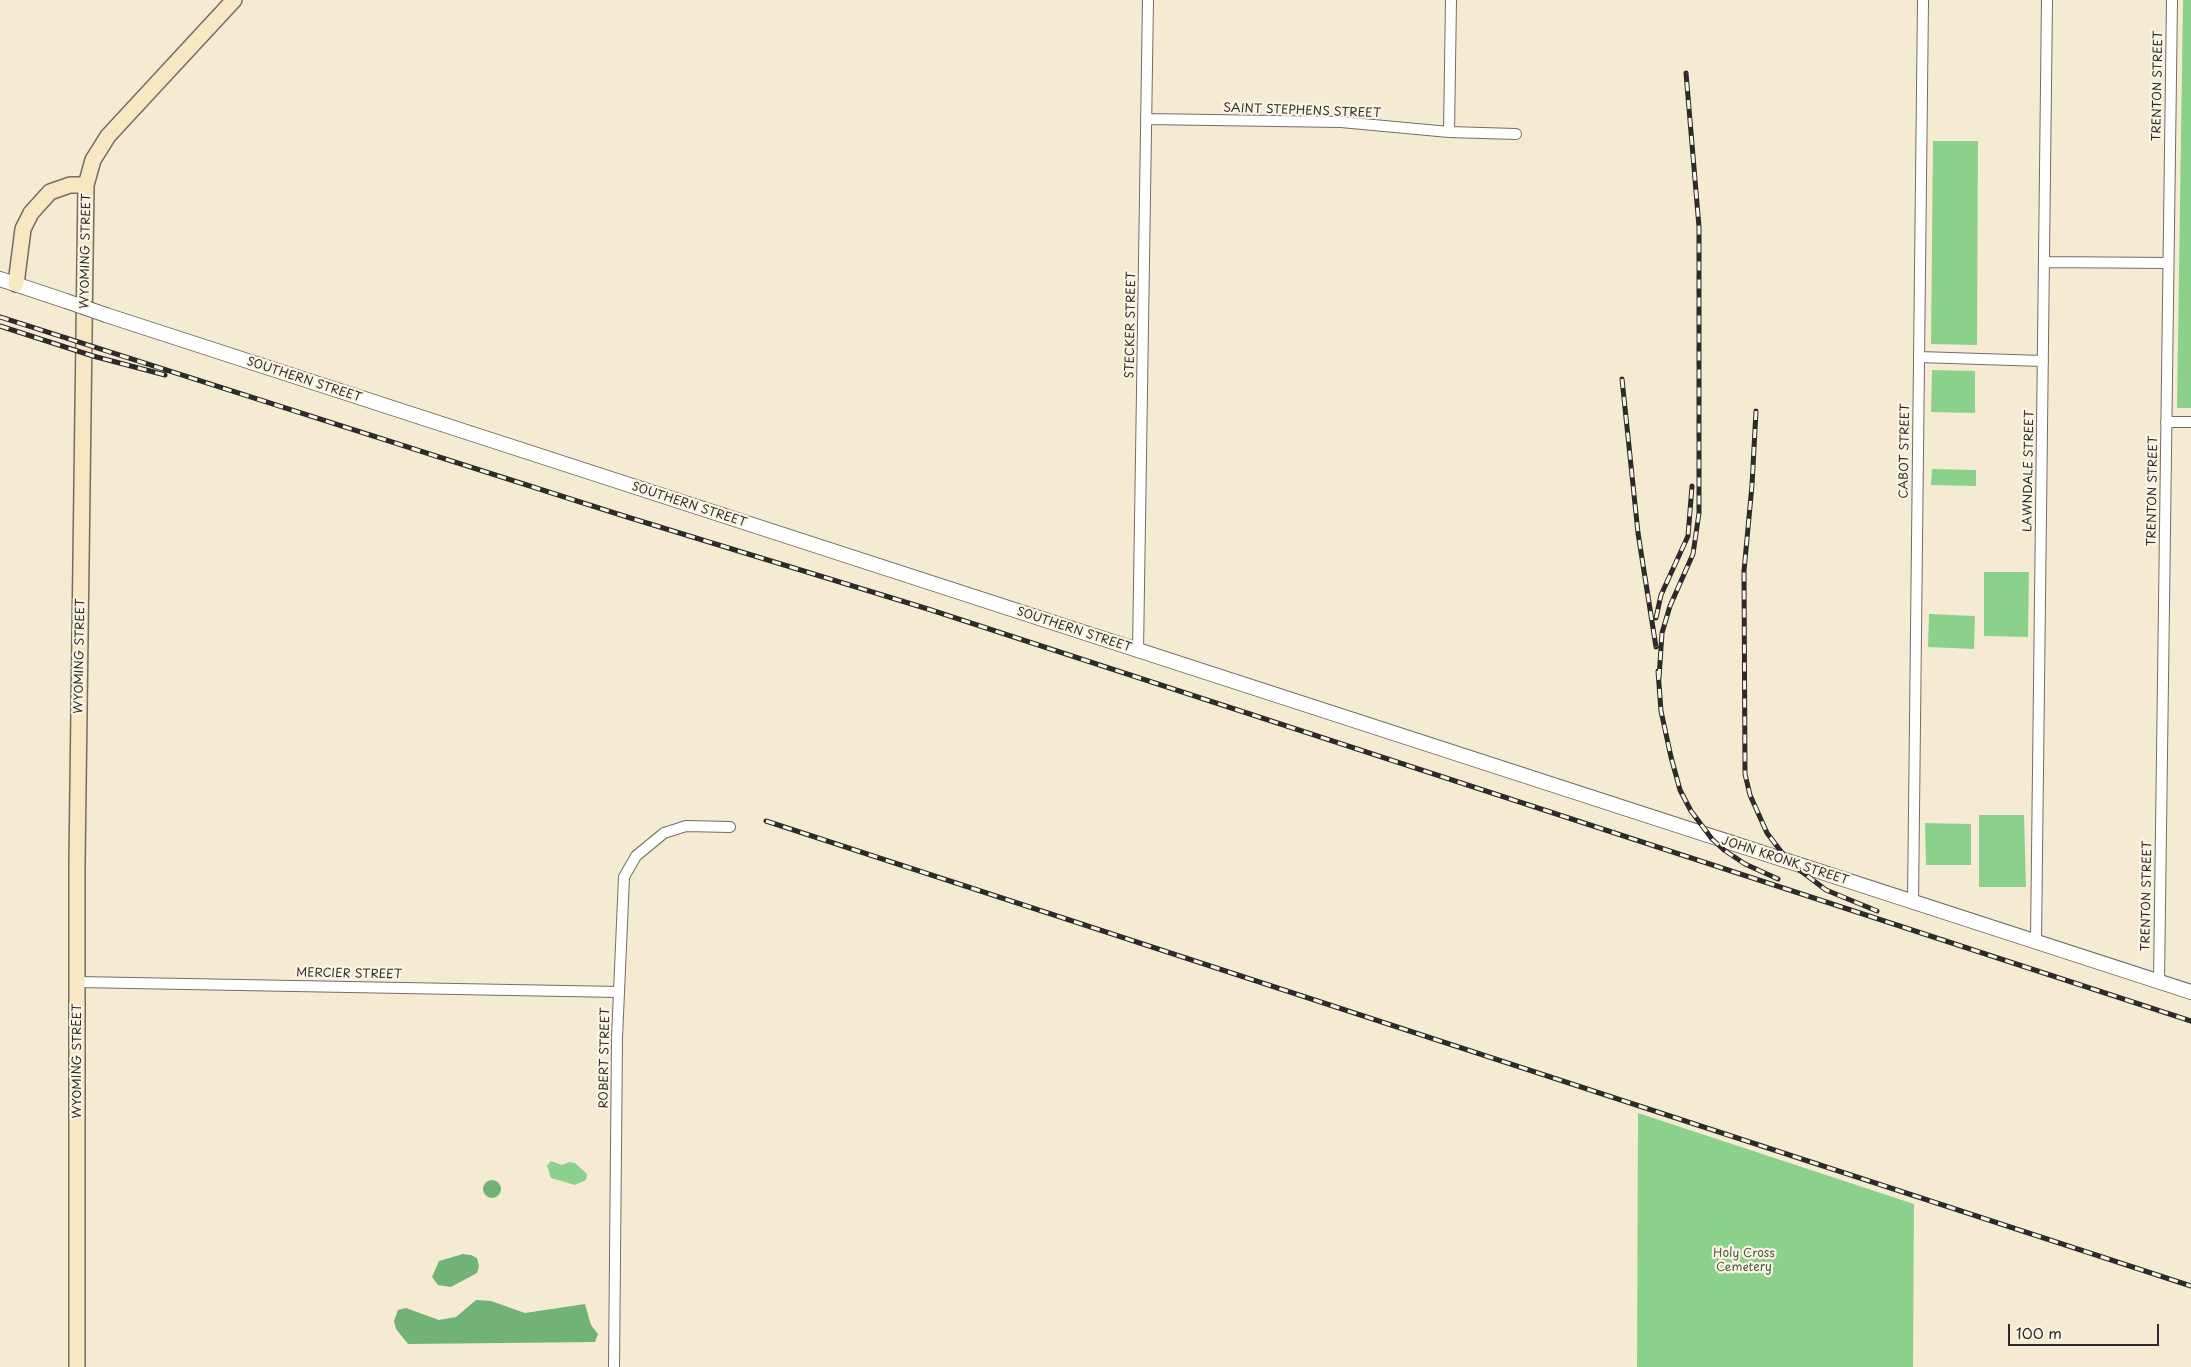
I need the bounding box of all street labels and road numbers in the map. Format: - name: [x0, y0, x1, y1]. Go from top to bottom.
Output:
- street label: TRENTON STREET: [2150, 31, 2166, 141]
- street label: SAINT STEPHENS STREET: [1223, 101, 1381, 121]
- street label: WYOMING STREET: [78, 193, 94, 309]
- street label: STECKER STREET: [1123, 271, 1139, 379]
- street label: SOUTHERN STREET: [245, 355, 363, 405]
- street label: CABOT STREET: [1897, 403, 1913, 499]
- street label: LAWNDALE STREET: [2021, 410, 2037, 532]
- street label: TRENTON STREET: [2145, 436, 2161, 546]
- street label: SOUTHERN STREET: [630, 480, 748, 530]
- street label: WYOMING STREET: [72, 598, 88, 714]
- street label: SOUTHERN STREET: [1015, 605, 1133, 655]
- street label: JOHN KRONK STREET: [1720, 834, 1850, 888]
- street label: TRENTON STREET: [2139, 841, 2155, 951]
- street label: MERCIER STREET: [296, 966, 402, 982]
- street label: WYOMING STREET: [71, 1003, 85, 1119]
- street label: ROBERT STREET: [597, 1007, 613, 1109]

